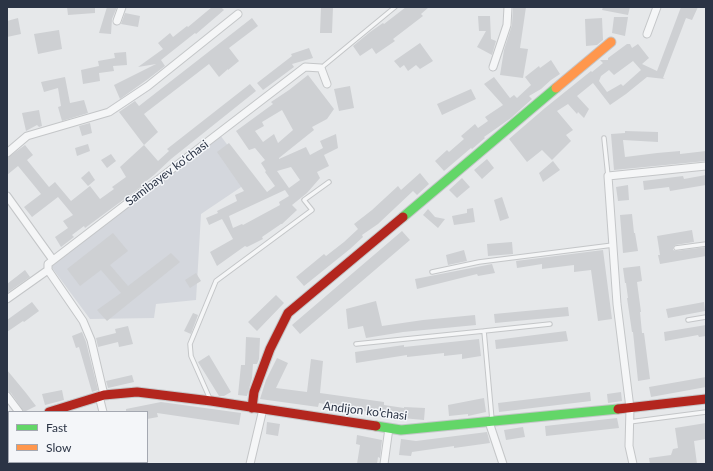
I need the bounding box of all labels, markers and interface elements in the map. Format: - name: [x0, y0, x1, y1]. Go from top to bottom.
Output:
- street label: Samibayev ko'chasi: [123, 137, 211, 209]
- street label: Andijon ko'chasi: [322, 399, 408, 423]
- legend: [8, 411, 148, 463]
- text: Fast: [46, 420, 67, 435]
- text: Slow: [46, 440, 71, 455]

